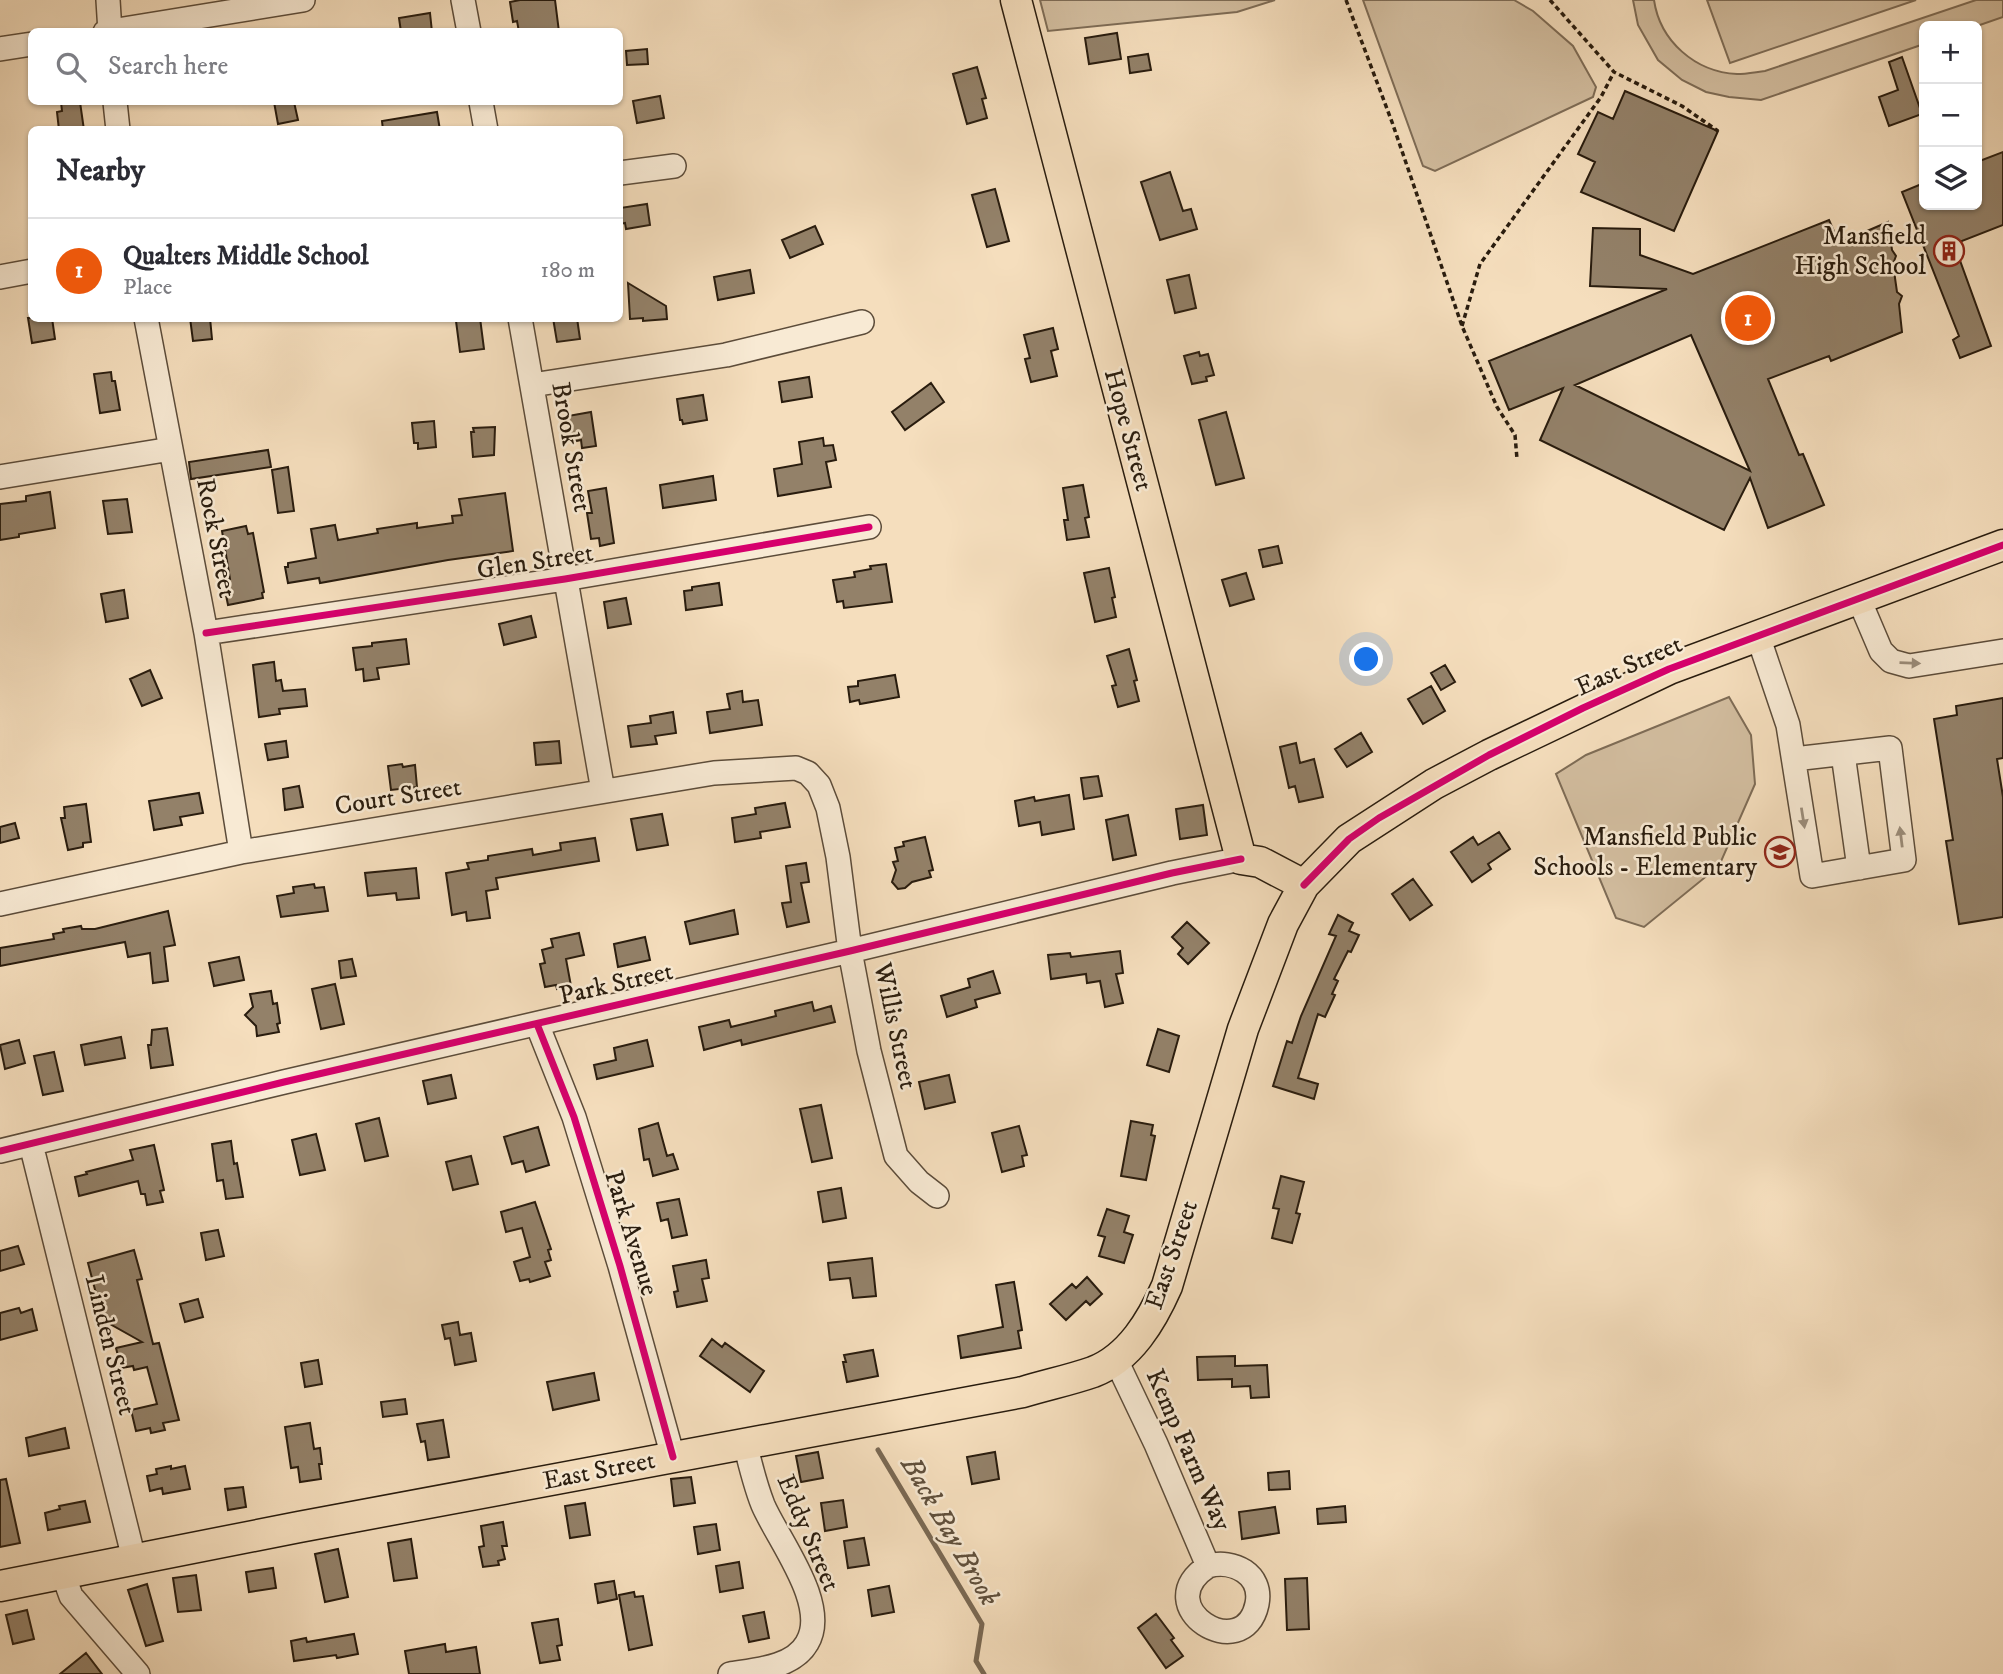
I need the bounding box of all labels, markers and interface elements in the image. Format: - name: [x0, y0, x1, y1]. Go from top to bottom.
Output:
- map controls: [1919, 21, 1982, 210]
- button: +: [1919, 21, 1982, 84]
- search box: [28, 28, 623, 105]
- icon: search: [52, 48, 90, 86]
- text: Search here: [108, 50, 228, 83]
- button: −: [1919, 84, 1982, 147]
- button: layers: [1919, 147, 1982, 210]
- text: Nearby: [56, 153, 145, 190]
- place label: Mansfield High School: [1794, 220, 1926, 283]
- building icon: Mansfield High School: [1932, 234, 1966, 268]
- text: Qualters Middle School: [123, 240, 368, 273]
- text: 1: [75, 256, 83, 285]
- text: 180 m: [540, 256, 595, 285]
- text: Place: [123, 273, 172, 302]
- pin: 1: [1725, 292, 1771, 344]
- street label: Hope Street: [1096, 365, 1160, 495]
- street label: Brook Street: [543, 380, 599, 514]
- street label: Rock Street: [188, 475, 244, 601]
- street label: Glen Street: [474, 537, 596, 587]
- street label: East Street: [1570, 628, 1688, 704]
- your location: [1349, 642, 1383, 676]
- one-way arrow: [1899, 658, 1921, 669]
- street label: Court Street: [332, 771, 464, 823]
- one-way arrow: [1798, 807, 1809, 829]
- place label: Mansfield Public Schools - Elementary: [1533, 821, 1758, 884]
- one-way arrow: [1896, 825, 1907, 847]
- school or university icon: Mansfield Public Schools - Elementary: [1763, 835, 1797, 869]
- street label: Park Street: [556, 955, 676, 1013]
- street label: Willis Street: [865, 959, 925, 1092]
- street label: Park Avenue: [596, 1166, 666, 1300]
- street label: East Street: [1138, 1196, 1206, 1314]
- street label: Linden Street: [77, 1271, 143, 1419]
- street label: Kemp Farm Way: [1138, 1364, 1239, 1537]
- street label: East Street: [540, 1444, 658, 1498]
- water label: Back Bay Brook: [893, 1449, 1007, 1612]
- street label: Eddy Street: [769, 1470, 847, 1596]

